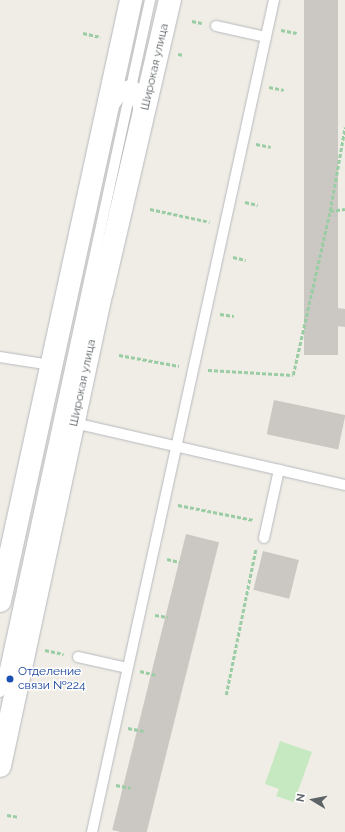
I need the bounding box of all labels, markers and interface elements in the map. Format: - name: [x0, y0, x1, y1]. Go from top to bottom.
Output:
- street label: Широкая улица: [138, 22, 172, 112]
- street label: Широкая улица: [67, 338, 99, 428]
- place label: Отделение связи №224: [18, 665, 86, 693]
- marker: Отделение связи №224: [5, 674, 15, 684]
- north arrow: [293, 780, 333, 820]
- text: N: [294, 793, 308, 803]

